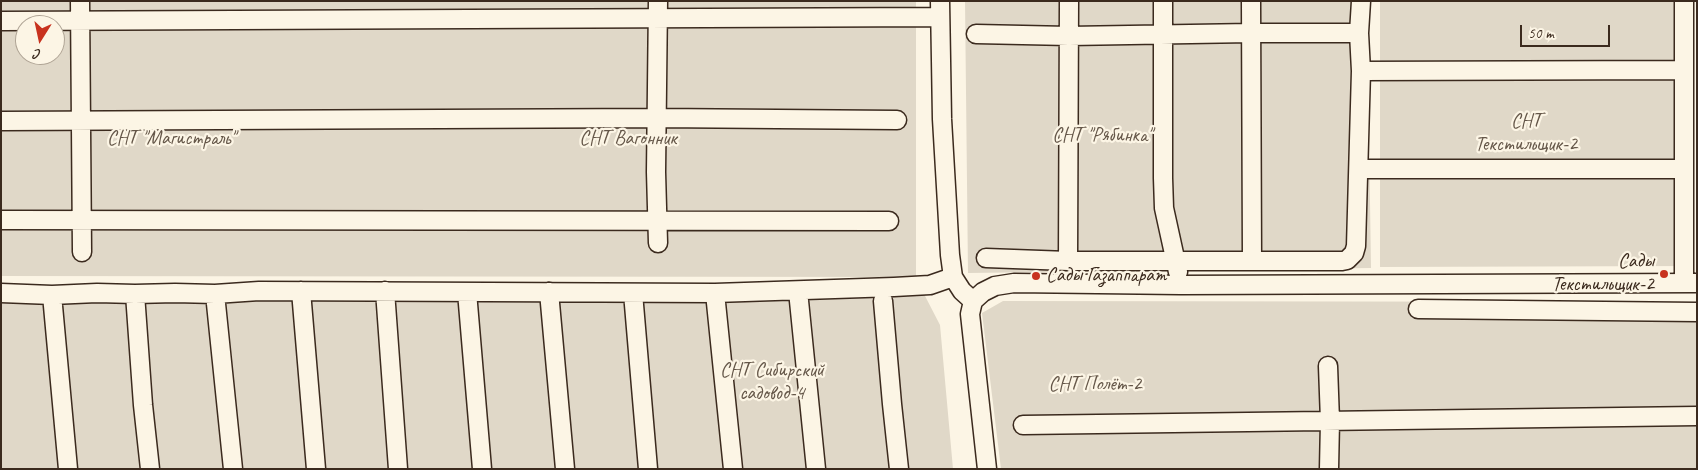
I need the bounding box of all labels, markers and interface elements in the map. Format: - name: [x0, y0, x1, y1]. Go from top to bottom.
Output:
- north arrow: [15, 15, 65, 65]
- scale bar: [1523, 15, 1613, 47]
- text: 50 m: [1528, 24, 1554, 43]
- text: С: [33, 45, 42, 63]
- park label: СНТ Текстильщик-2: [1475, 110, 1577, 157]
- park label: СНТ "Рябинка": [1052, 124, 1152, 148]
- park label: СНТ "Магистраль": [107, 127, 235, 151]
- park label: СНТ Вагонник: [579, 127, 677, 151]
- place label: Сады Текстильщик-2: [1552, 250, 1654, 297]
- place label: Сады Газаппарат: [1046, 264, 1166, 288]
- marker: Сады Текстильщик-2: [1658, 268, 1670, 280]
- marker: Сады Газаппарат: [1030, 270, 1042, 282]
- park label: СНТ Сибирский садовод-4: [720, 359, 824, 406]
- park label: СНТ Полёт-2: [1049, 373, 1141, 397]

